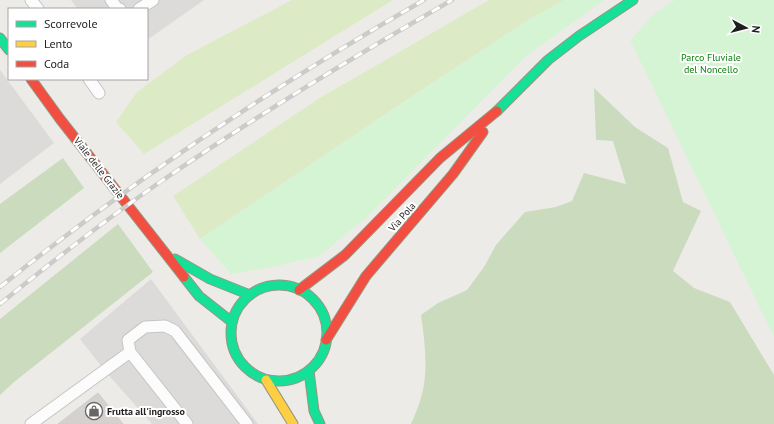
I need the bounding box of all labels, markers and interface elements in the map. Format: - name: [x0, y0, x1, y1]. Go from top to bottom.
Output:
- legend: [8, 8, 148, 80]
- north arrow: [726, 8, 766, 48]
- text: Scorrevole: [44, 16, 98, 31]
- text: N: [749, 25, 763, 34]
- text: Lento: [44, 36, 73, 51]
- park label: Parco Fluviale del Noncello: [681, 51, 741, 76]
- text: Coda: [44, 56, 69, 71]
- street label: Viale delle Grazie: [70, 134, 127, 201]
- street label: Via Pola: [385, 200, 418, 235]
- shop icon: Frutta all'ingrosso: [84, 401, 104, 421]
- place label: Frutta all'ingrosso: [107, 405, 186, 418]

